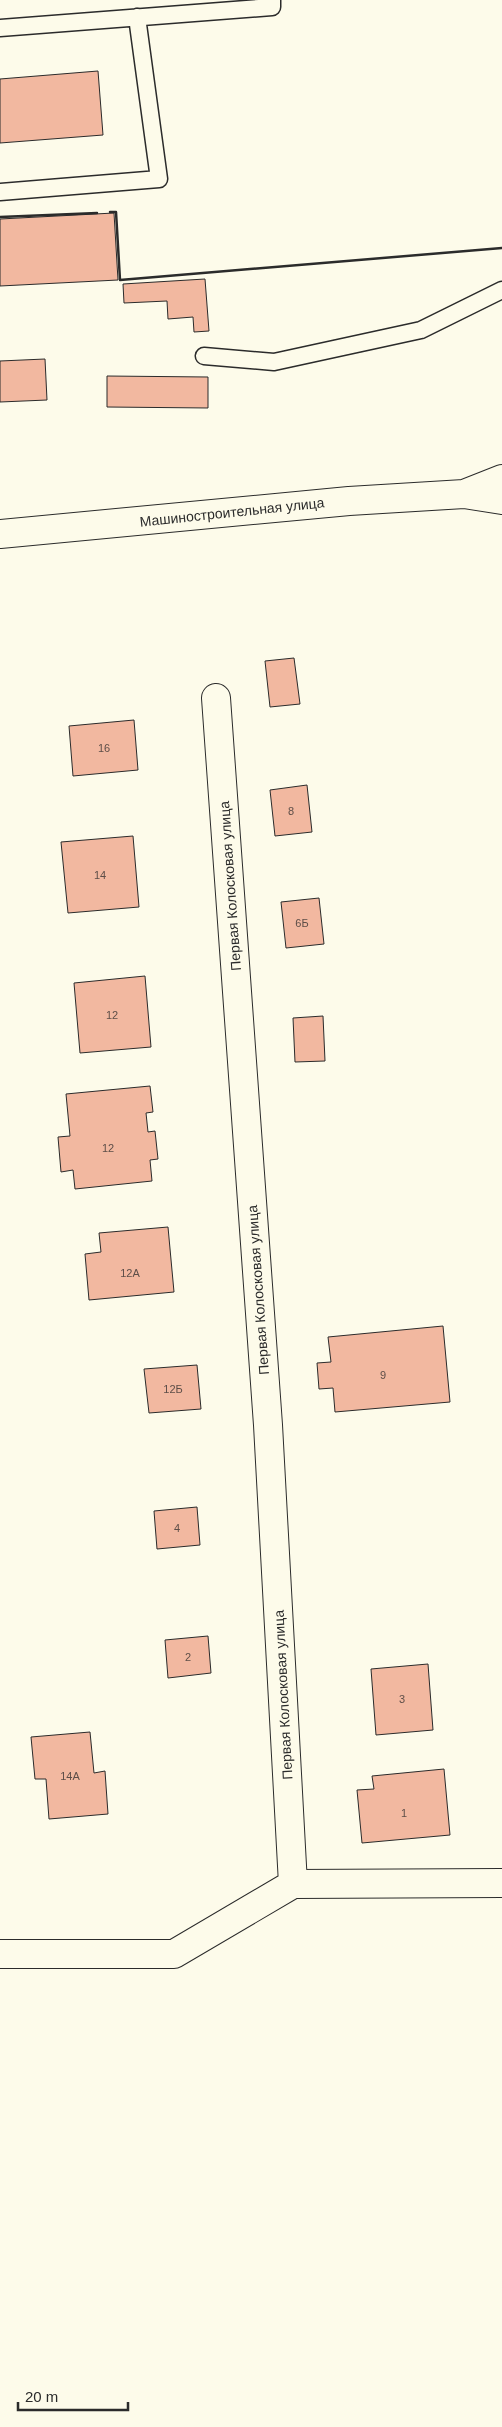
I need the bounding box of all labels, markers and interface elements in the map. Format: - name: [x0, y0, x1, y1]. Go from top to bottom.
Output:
- street label: Машиностроительная улица: [139, 494, 325, 530]
- house number: 16: [98, 742, 110, 754]
- street label: Первая Колосковая улица: [216, 800, 244, 971]
- house number: 8: [288, 805, 294, 817]
- house number: 14: [94, 869, 106, 881]
- house number: 6Б: [295, 917, 309, 929]
- house number: 12: [106, 1009, 118, 1021]
- house number: 12: [102, 1142, 114, 1154]
- street label: Первая Колосковая улица: [244, 1204, 272, 1375]
- house number: 12А: [120, 1267, 140, 1279]
- house number: 9: [380, 1369, 386, 1381]
- house number: 12Б: [163, 1383, 183, 1395]
- house number: 4: [174, 1522, 180, 1534]
- street label: Первая Колосковая улица: [271, 1609, 295, 1780]
- house number: 2: [185, 1651, 191, 1663]
- house number: 3: [399, 1693, 405, 1705]
- house number: 14А: [60, 1770, 80, 1782]
- house number: 1: [401, 1807, 407, 1819]
- scale bar: [18, 2380, 128, 2412]
- text: 20 m: [25, 2388, 58, 2405]

